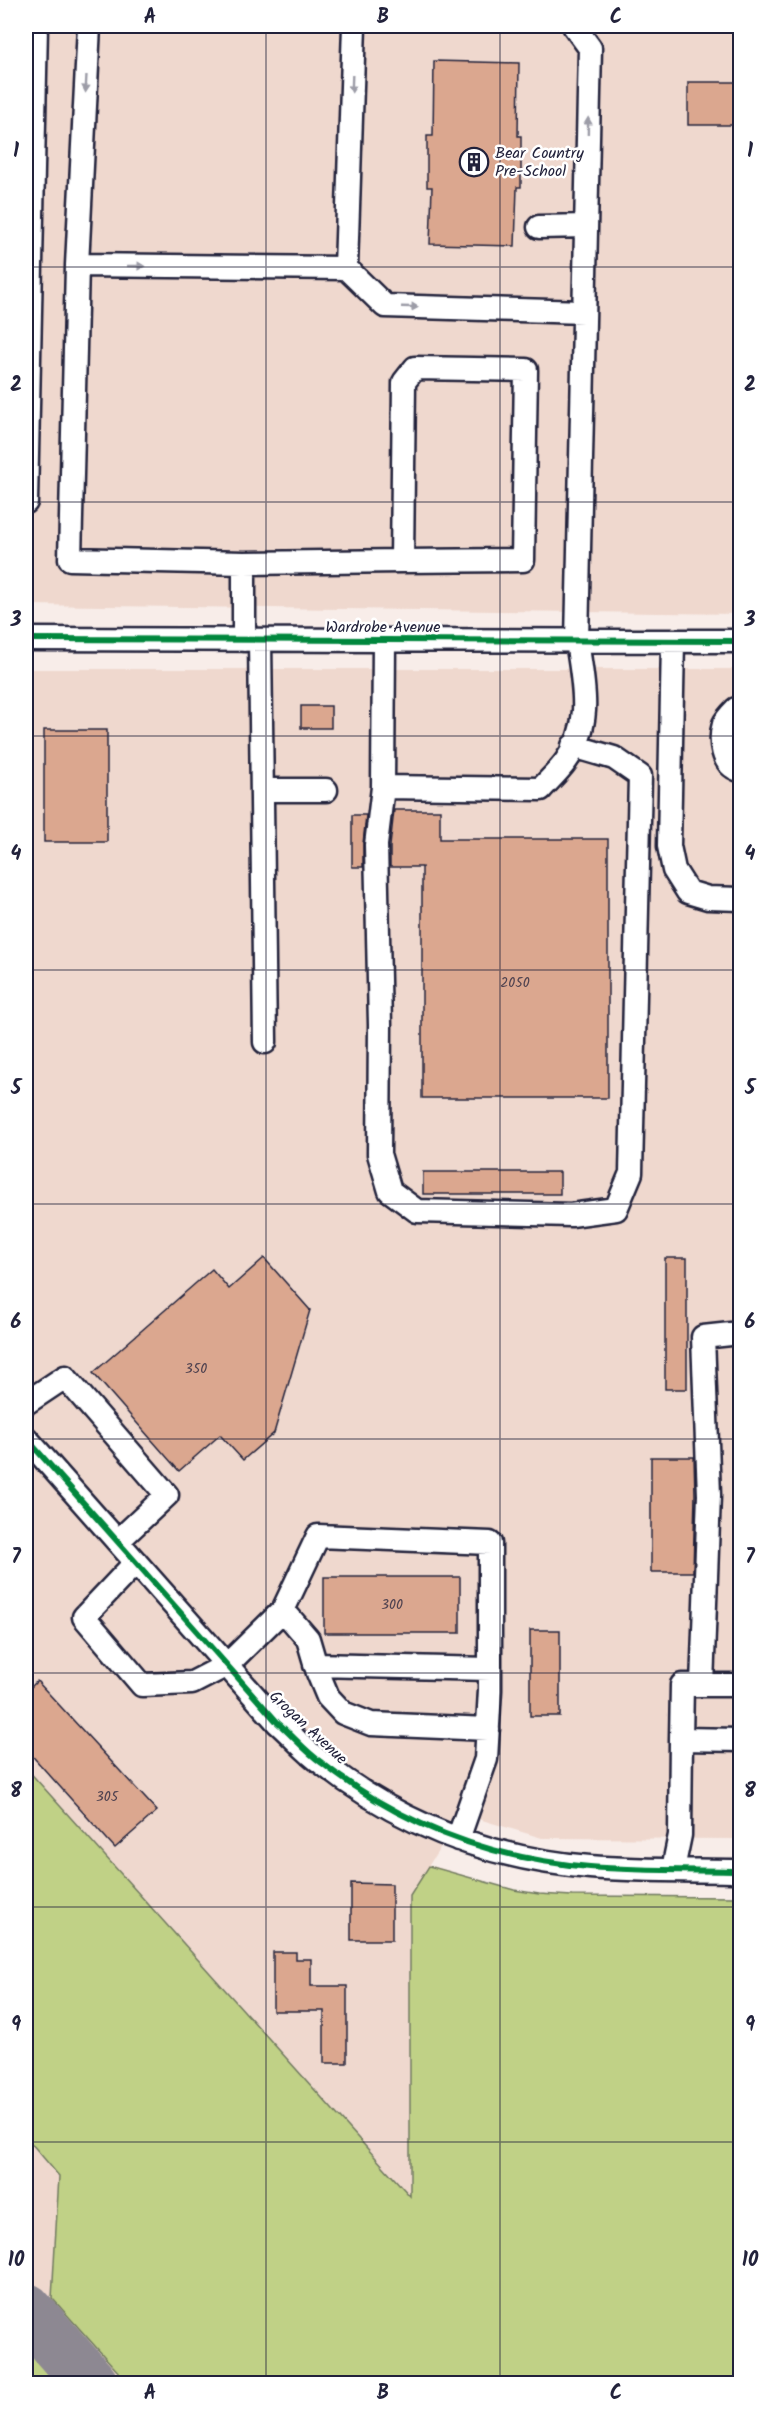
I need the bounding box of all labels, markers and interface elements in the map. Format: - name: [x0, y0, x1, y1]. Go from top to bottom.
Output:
- text: A: [144, 2, 156, 34]
- text: B: [377, 2, 389, 34]
- text: C: [610, 2, 622, 34]
- one-way arrow: [82, 74, 91, 93]
- one-way arrow: [347, 74, 357, 93]
- one-way arrow: [583, 116, 593, 135]
- text: 1: [13, 136, 19, 168]
- text: 1: [747, 136, 753, 168]
- place label: Bear Country Pre-School: [495, 141, 584, 184]
- building icon: Bear Country Pre-School: [458, 146, 490, 178]
- one-way arrow: [126, 261, 145, 271]
- one-way arrow: [401, 302, 420, 311]
- text: 2: [10, 370, 22, 402]
- text: 2: [744, 370, 756, 402]
- text: 3: [10, 605, 22, 637]
- text: 3: [744, 605, 756, 637]
- street label: Wardrobe Avenue: [326, 615, 440, 640]
- text: 4: [11, 839, 22, 871]
- text: 4: [745, 839, 756, 871]
- house number: 2050: [500, 972, 530, 994]
- text: 5: [10, 1073, 23, 1105]
- text: 5: [744, 1073, 757, 1105]
- text: 6: [11, 1307, 22, 1339]
- text: 6: [745, 1307, 756, 1339]
- house number: 350: [185, 1358, 207, 1380]
- text: 7: [11, 1542, 21, 1574]
- text: 7: [745, 1542, 755, 1574]
- house number: 300: [381, 1594, 403, 1616]
- street label: Grogan Avenue: [263, 1685, 353, 1771]
- text: 8: [10, 1776, 22, 1808]
- text: 8: [744, 1776, 756, 1808]
- house number: 305: [96, 1786, 120, 1808]
- text: 9: [11, 2010, 21, 2042]
- text: 9: [745, 2010, 755, 2042]
- text: 10: [8, 2245, 25, 2277]
- text: 10: [742, 2245, 759, 2277]
- text: A: [144, 2378, 156, 2409]
- text: B: [377, 2378, 389, 2409]
- text: C: [610, 2378, 622, 2409]

